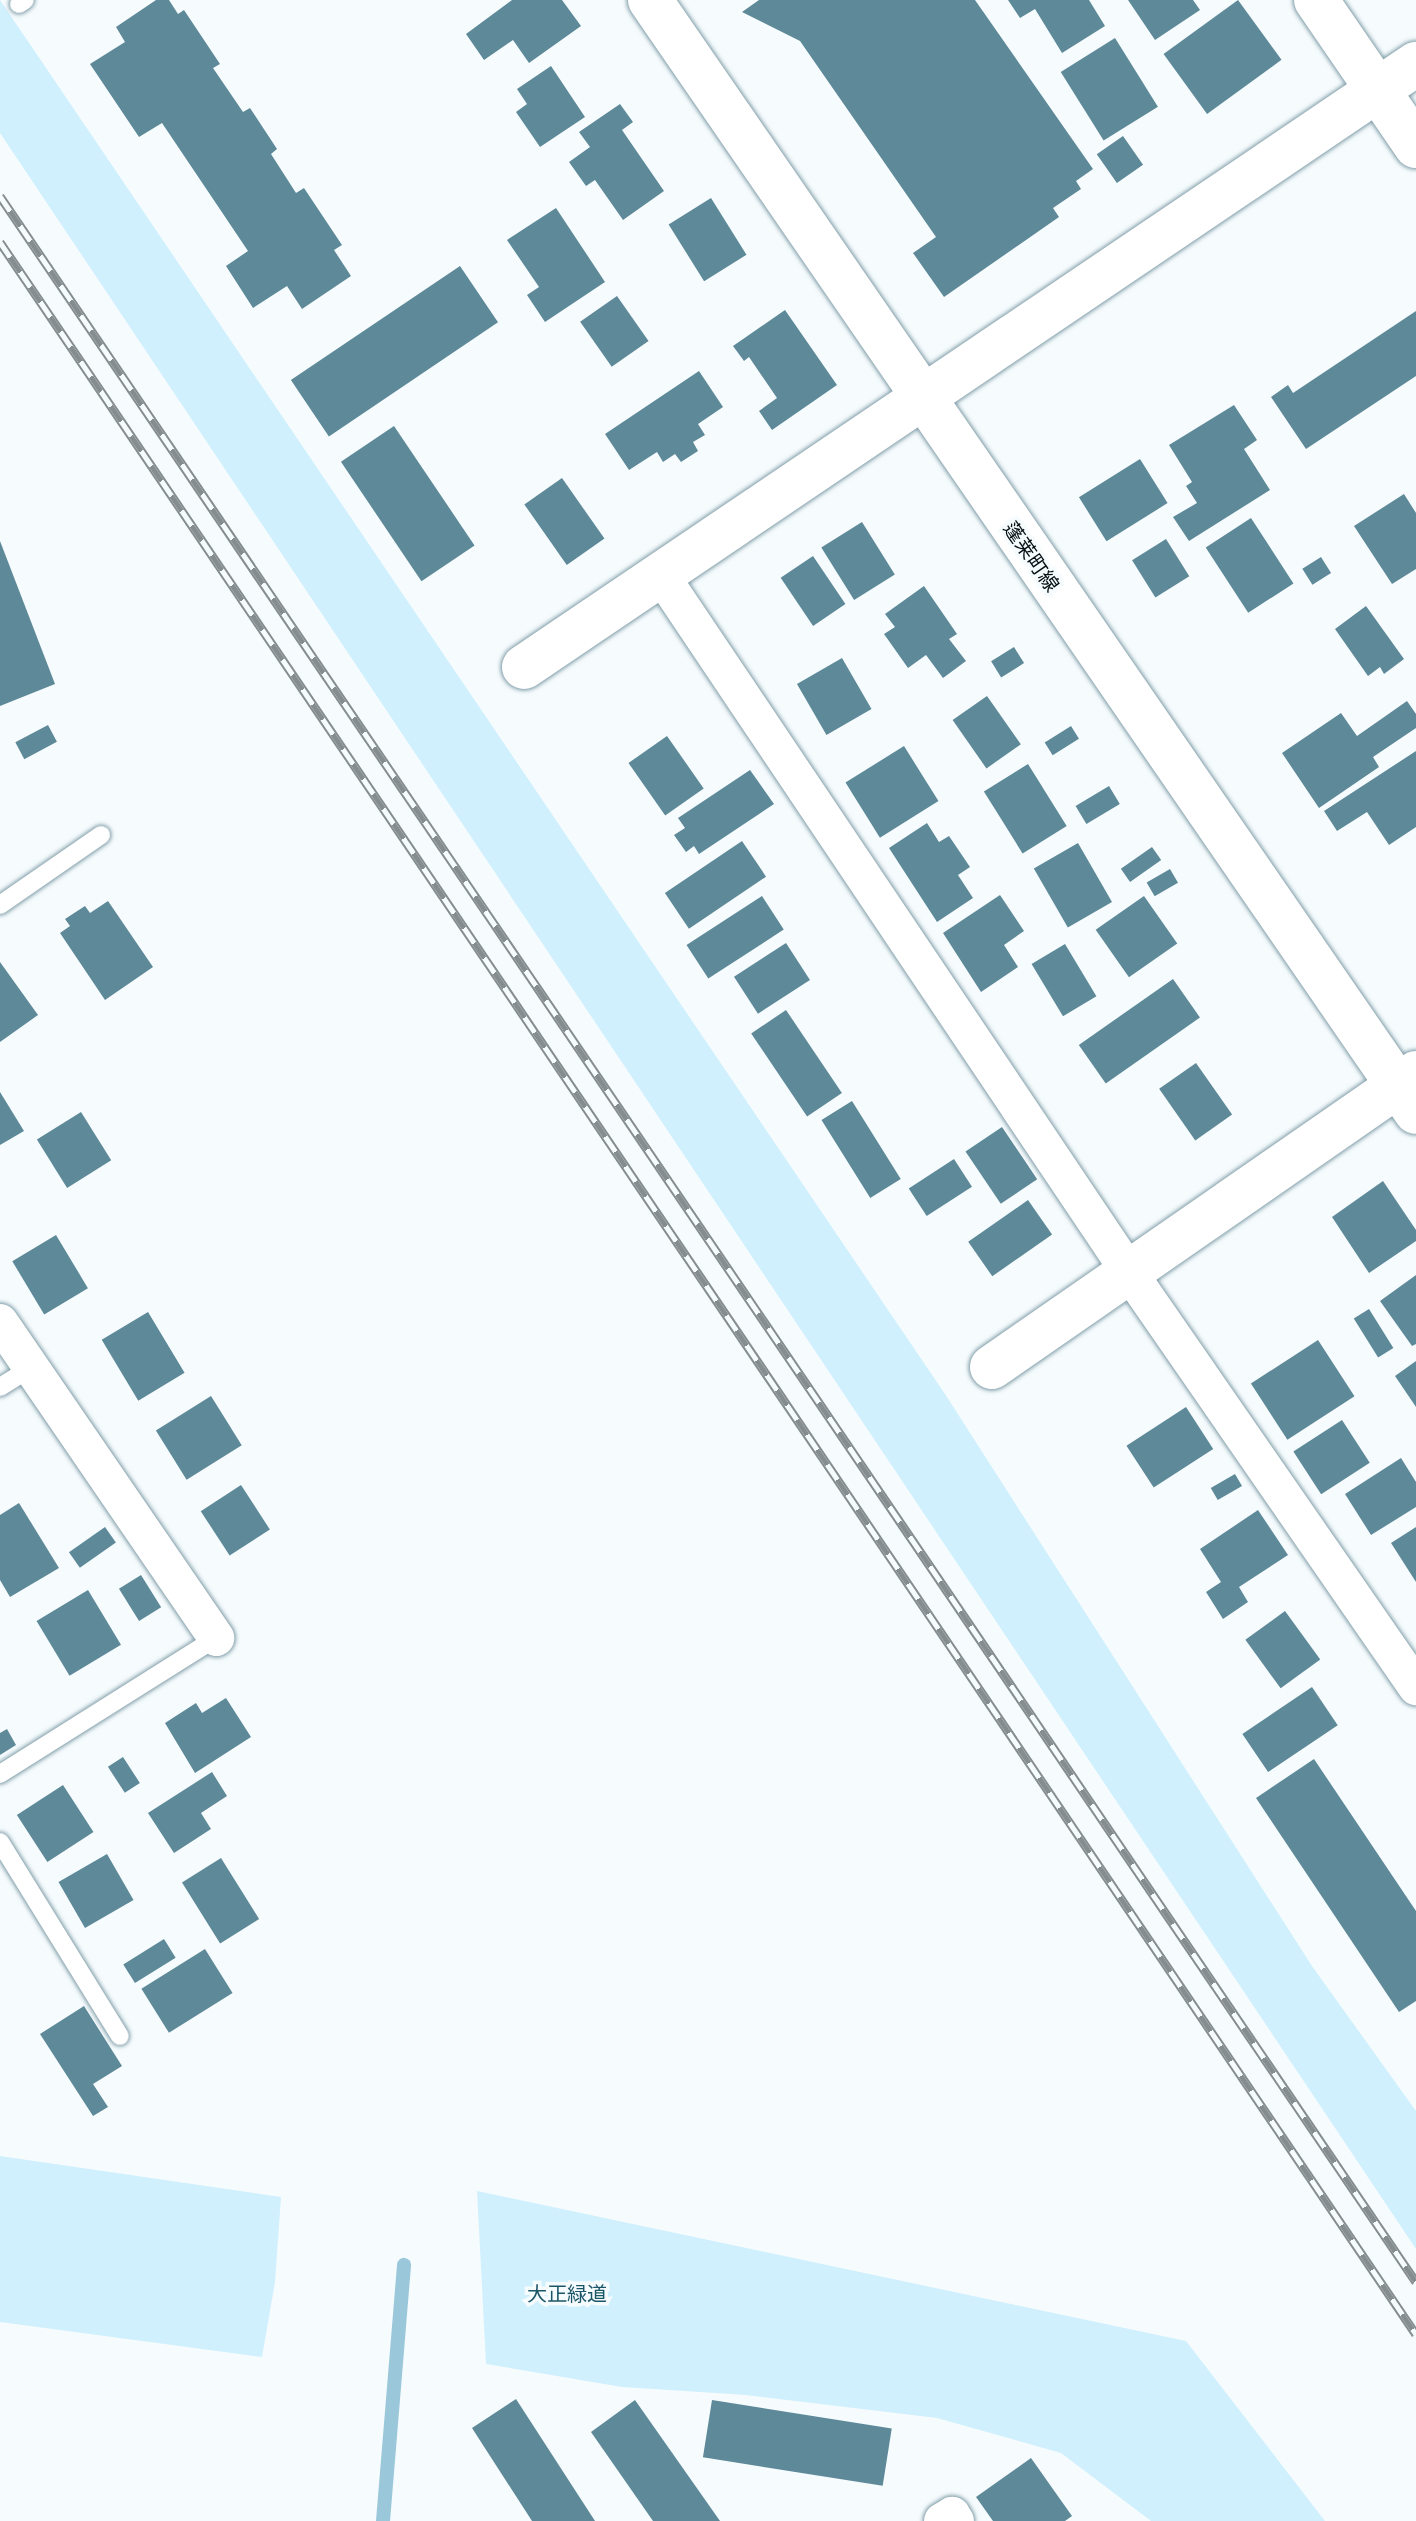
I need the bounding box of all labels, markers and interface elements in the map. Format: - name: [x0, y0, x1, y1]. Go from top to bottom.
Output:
- street label: 蓬莱町線: [998, 517, 1064, 597]
- park label: 大正緑道: [527, 2282, 607, 2306]

